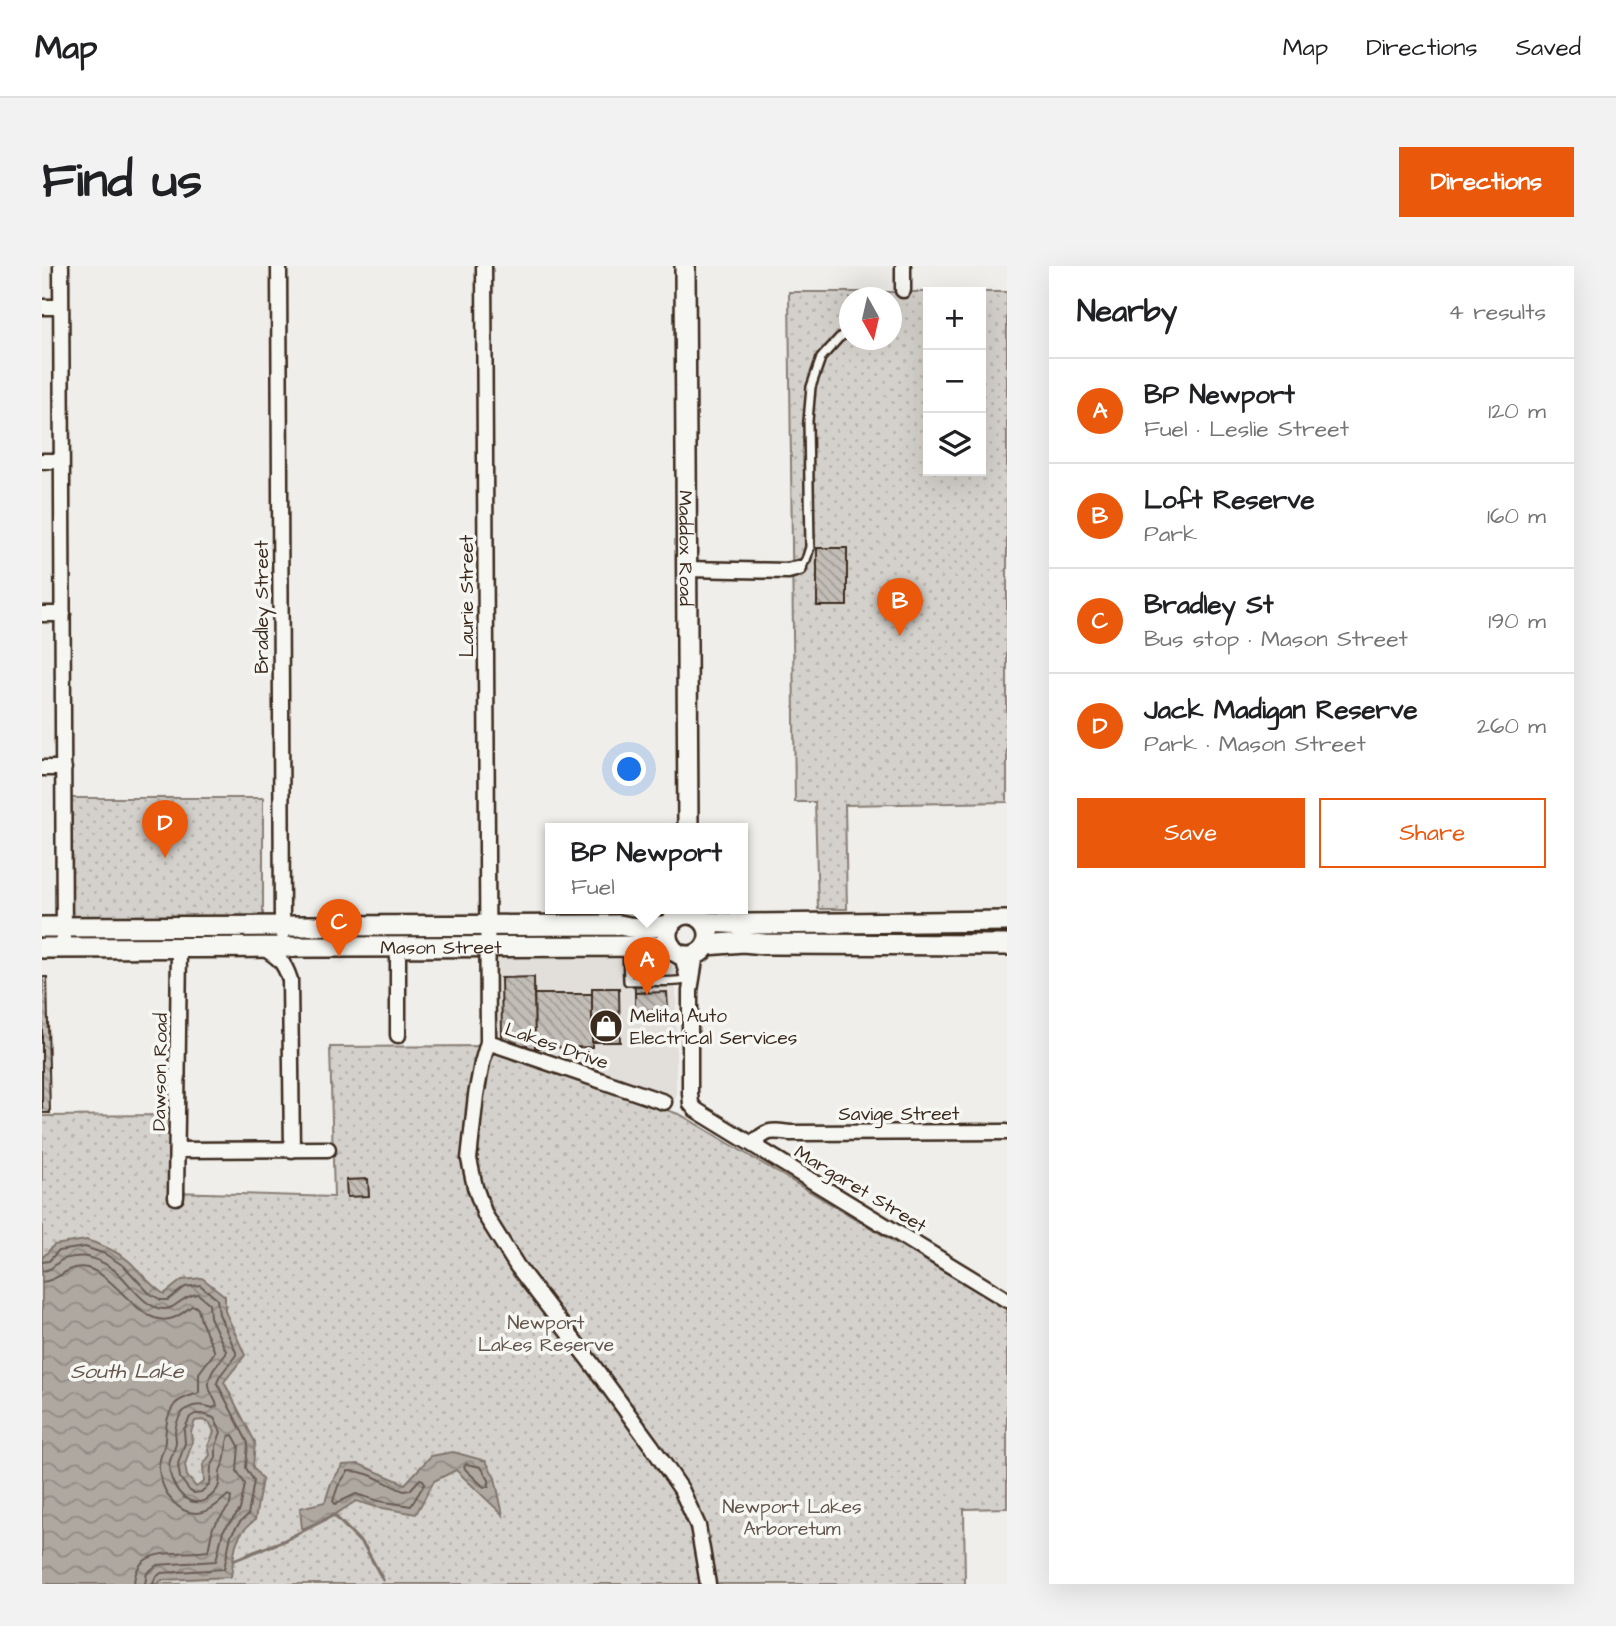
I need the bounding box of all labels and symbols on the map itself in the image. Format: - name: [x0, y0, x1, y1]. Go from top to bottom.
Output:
- north arrow: [839, 287, 902, 350]
- street label: Maddox Road: [671, 490, 699, 606]
- street label: Laurie Street: [454, 535, 481, 657]
- street label: Bradley Street: [249, 540, 277, 674]
- pin: B: [877, 578, 923, 636]
- your location: [612, 752, 646, 786]
- pin: D: [142, 800, 188, 858]
- pin: C: [316, 899, 362, 957]
- street label: Mason Street: [380, 934, 502, 962]
- pin: A: [624, 937, 670, 995]
- place label: Melita Auto Electrical Services: [630, 1003, 797, 1052]
- shop icon: Melita Auto Electrical Services: [587, 1007, 625, 1045]
- street label: Dawson Road: [146, 1012, 175, 1131]
- street label: Lakes Drive: [501, 1016, 612, 1077]
- street label: Savige Street: [839, 1101, 960, 1129]
- street label: Margaret Street: [788, 1139, 932, 1241]
- park label: Newport Lakes Reserve: [478, 1310, 614, 1359]
- water label: South Lake: [71, 1357, 185, 1386]
- park label: Newport Lakes Arboretum: [723, 1494, 861, 1543]

